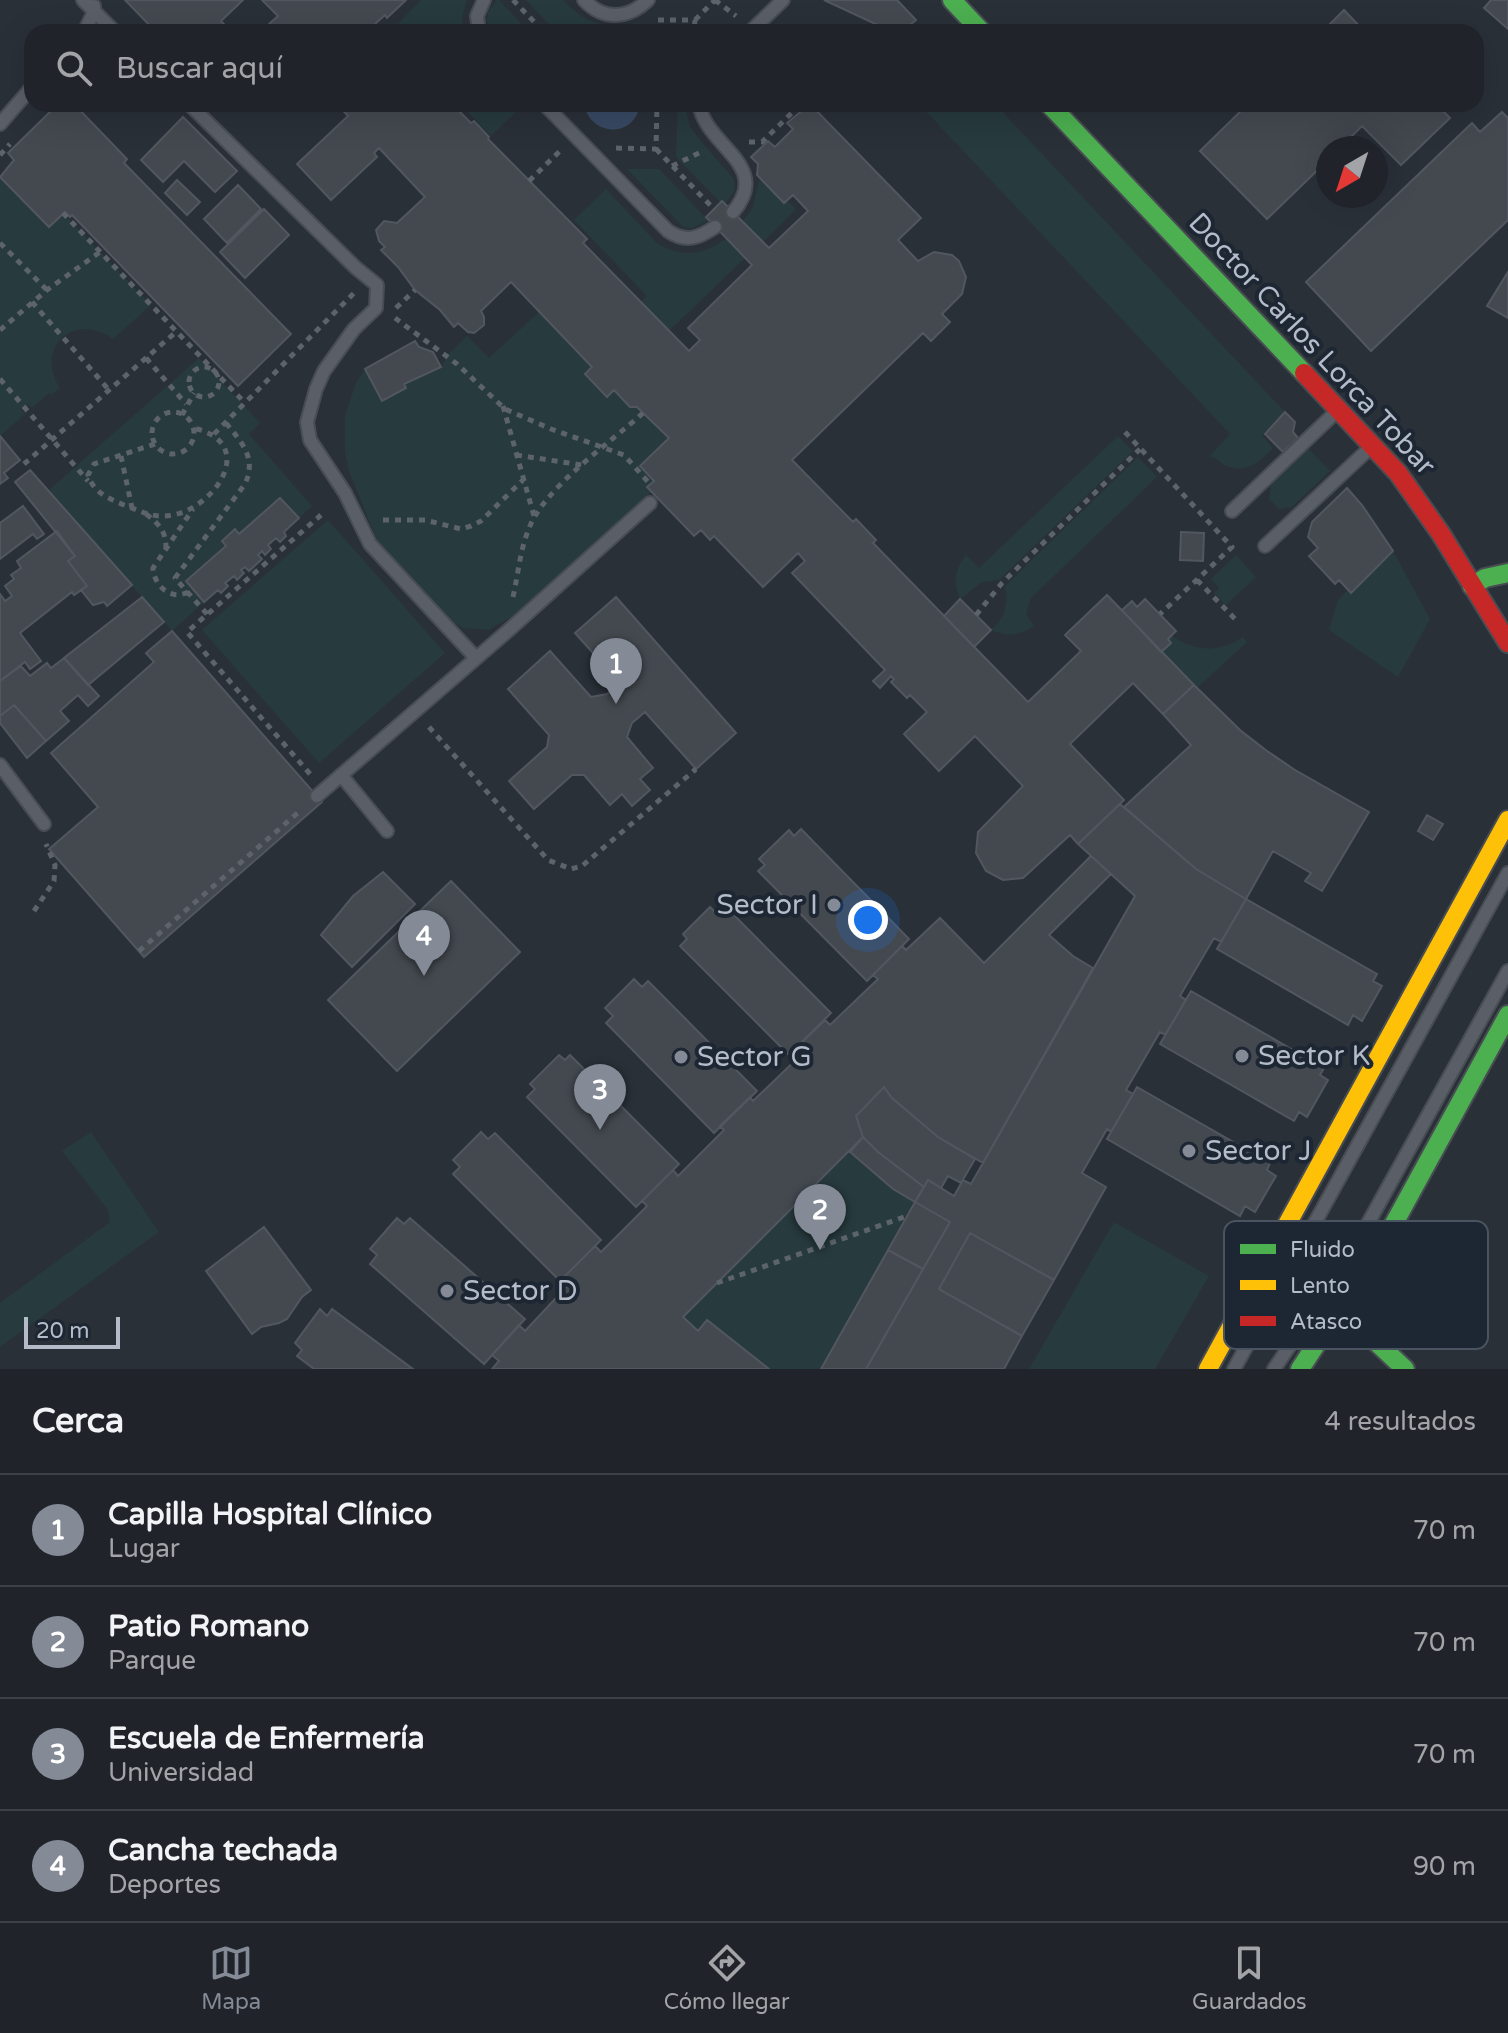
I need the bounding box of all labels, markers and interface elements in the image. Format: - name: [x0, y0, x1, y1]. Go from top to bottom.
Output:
- search box: [24, 24, 1484, 112]
- icon: search: [52, 46, 96, 90]
- text: Buscar aquí: [116, 50, 283, 87]
- north arrow: [1316, 136, 1388, 208]
- street label: Doctor Carlos Lorca Tobar: [1181, 206, 1443, 482]
- pin: 1: [590, 638, 642, 704]
- place label: Sector I: [716, 888, 818, 922]
- marker: Sector I: [825, 896, 843, 914]
- your location: [848, 900, 888, 940]
- pin: 4: [398, 910, 450, 976]
- place label: Sector K: [1258, 1039, 1370, 1073]
- place label: Sector G: [697, 1040, 812, 1074]
- marker: Sector K: [1233, 1047, 1251, 1065]
- marker: Sector G: [672, 1048, 690, 1066]
- pin: 3: [574, 1064, 626, 1130]
- place label: Sector J: [1205, 1134, 1312, 1168]
- marker: Sector J: [1180, 1142, 1198, 1160]
- pin: 2: [794, 1184, 846, 1250]
- legend: [1224, 1221, 1488, 1349]
- text: Fluido: [1290, 1237, 1355, 1263]
- text: Lento: [1290, 1273, 1350, 1299]
- place label: Sector D: [463, 1274, 578, 1308]
- marker: Sector D: [438, 1282, 456, 1300]
- text: Atasco: [1290, 1309, 1362, 1335]
- scale bar: [24, 1313, 120, 1349]
- text: 20 m: [36, 1318, 90, 1344]
- text: Cerca: [32, 1401, 124, 1442]
- text: 4 resultados: [1325, 1406, 1476, 1437]
- text: Capilla Hospital Clínico: [108, 1496, 432, 1533]
- text: 1: [50, 1515, 66, 1546]
- text: 70 m: [1413, 1515, 1476, 1546]
- text: Lugar: [108, 1533, 180, 1564]
- text: Patio Romano: [108, 1608, 309, 1645]
- text: 2: [50, 1627, 66, 1658]
- text: 70 m: [1413, 1627, 1476, 1658]
- text: Parque: [108, 1645, 196, 1676]
- text: Escuela de Enfermería: [108, 1720, 425, 1757]
- text: 3: [50, 1739, 66, 1770]
- text: 70 m: [1413, 1739, 1476, 1770]
- text: Universidad: [108, 1757, 254, 1788]
- text: Cancha techada: [108, 1832, 338, 1869]
- text: 4: [50, 1851, 66, 1882]
- text: 90 m: [1413, 1851, 1476, 1882]
- text: Deportes: [108, 1869, 221, 1900]
- tab: Mapa: [201, 1941, 261, 2015]
- tab: Cómo llegar: [664, 1941, 789, 2015]
- tab: Guardados: [1192, 1941, 1307, 2015]

